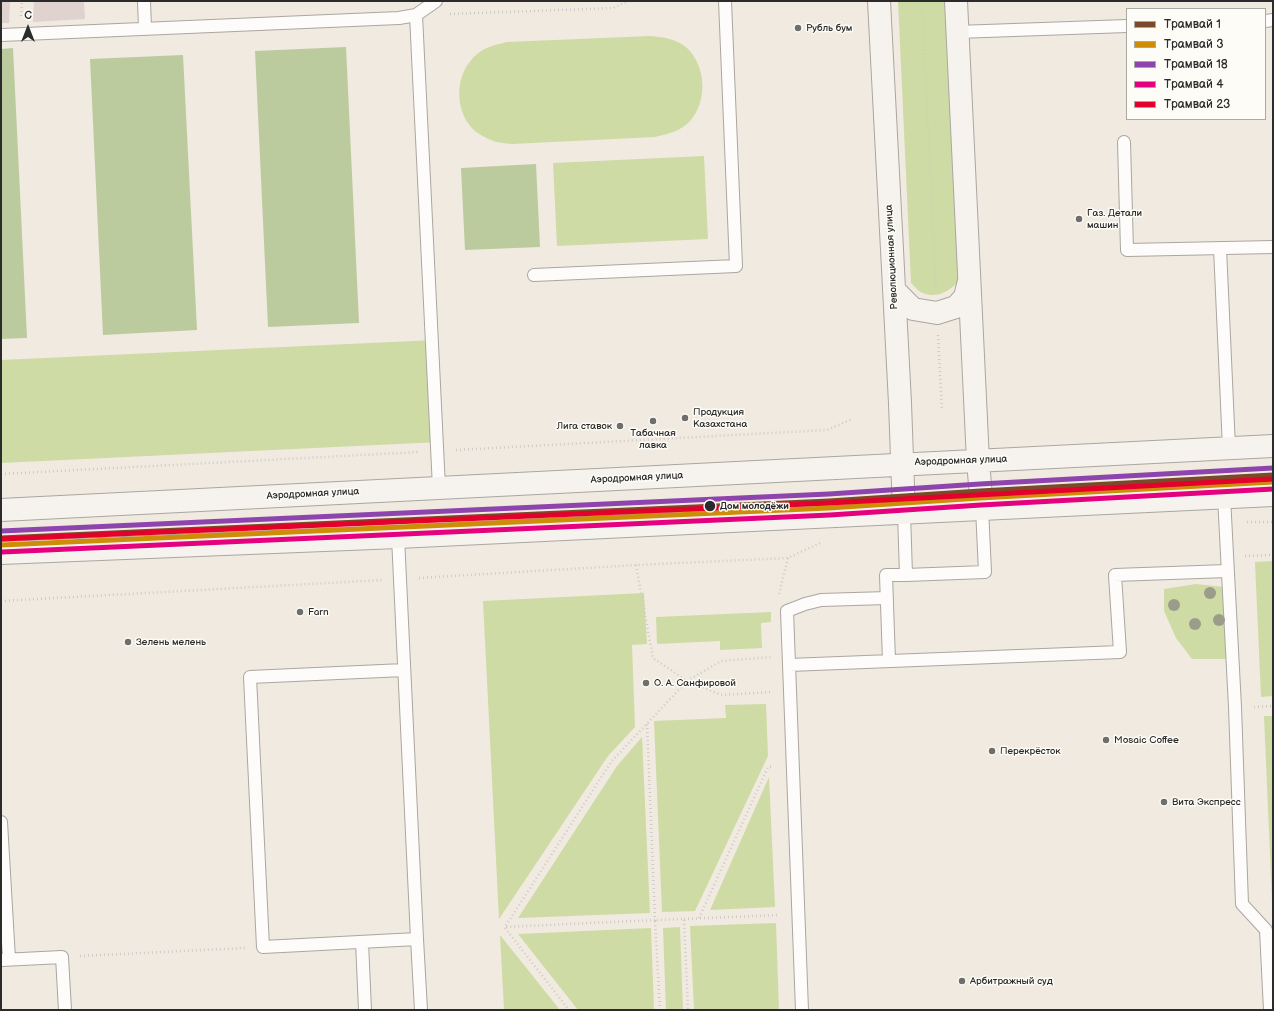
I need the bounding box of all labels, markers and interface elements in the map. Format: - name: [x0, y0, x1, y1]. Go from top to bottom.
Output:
- north arrow: [8, 8, 48, 48]
- legend: [1126, 8, 1266, 120]
- text: С: [24, 9, 32, 22]
- text: Трамвай 1: [1164, 17, 1221, 32]
- place label: Рубль бум: [806, 22, 852, 34]
- marker: Рубль бум: [793, 23, 803, 33]
- text: Трамвай 3: [1164, 37, 1224, 52]
- text: Трамвай 18: [1164, 57, 1228, 72]
- text: Трамвай 4: [1164, 77, 1224, 92]
- text: Трамвай 23: [1164, 97, 1230, 112]
- street label: Революционная улица: [883, 204, 901, 310]
- place label: Газ. Детали машин: [1087, 207, 1142, 230]
- marker: Газ. Детали машин: [1074, 214, 1084, 224]
- place label: Продукция Казахстана: [693, 406, 747, 430]
- marker: Продукция Казахстана: [680, 413, 690, 423]
- marker: Табачная лавка: [648, 416, 658, 426]
- place label: Лига ставок: [557, 420, 612, 432]
- marker: Лига ставок: [615, 421, 625, 431]
- place label: Табачная лавка: [630, 427, 676, 450]
- street label: Аэродромная улица: [914, 453, 1008, 469]
- street label: Аэродромная улица: [590, 470, 684, 486]
- street label: Аэродромная улица: [266, 486, 360, 502]
- marker: Дом молодёжи: [703, 499, 717, 513]
- place label: Дом молодёжи: [720, 500, 789, 512]
- place label: Farn: [308, 606, 329, 618]
- marker: Farn: [295, 607, 305, 617]
- place label: Зелень мелень: [136, 636, 206, 648]
- marker: Зелень мелень: [123, 637, 133, 647]
- place label: О. А. Санфировой: [654, 677, 736, 689]
- marker: О. А. Санфировой: [641, 678, 651, 688]
- place label: Mosaic Coffee: [1114, 734, 1179, 746]
- marker: Mosaic Coffee: [1101, 735, 1111, 745]
- place label: Перекрёсток: [1000, 745, 1061, 757]
- marker: Перекрёсток: [987, 746, 997, 756]
- place label: Вита Экспресс: [1172, 796, 1241, 808]
- marker: Вита Экспресс: [1159, 797, 1169, 807]
- place label: Арбитражный суд: [970, 975, 1053, 987]
- marker: Арбитражный суд: [957, 976, 967, 986]

